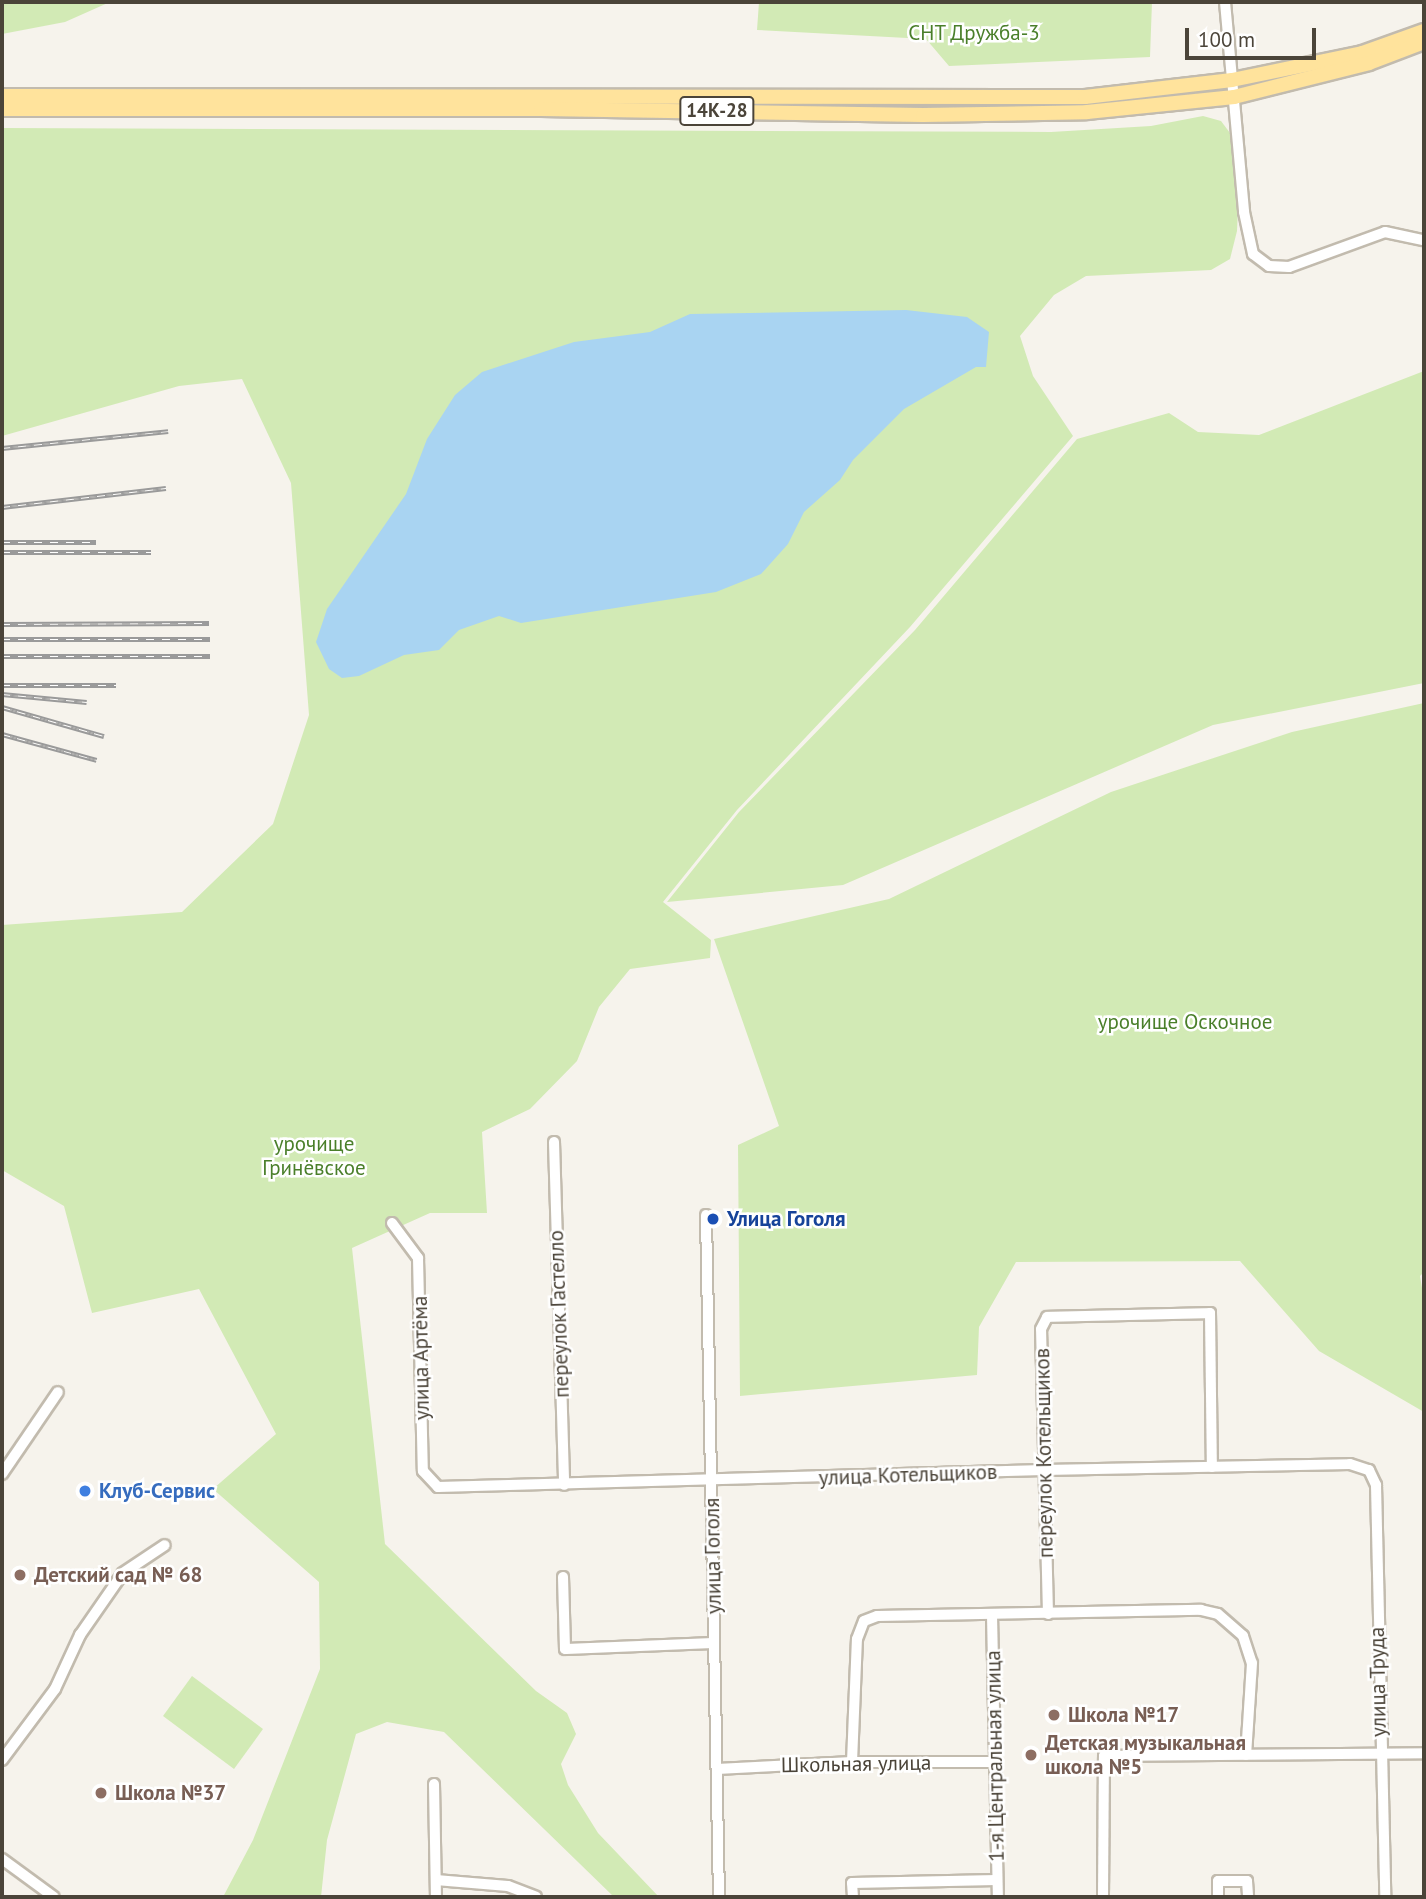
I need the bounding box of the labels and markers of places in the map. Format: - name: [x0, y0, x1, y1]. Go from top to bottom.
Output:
- place label: Улица Гоголя: [727, 1206, 846, 1232]
- marker: Улица Гоголя: [705, 1211, 721, 1227]
- place label: Клуб-Сервис: [99, 1478, 215, 1504]
- marker: Клуб-Сервис: [77, 1483, 93, 1499]
- place label: Детский сад № 68: [34, 1562, 202, 1588]
- marker: Детский сад № 68: [12, 1567, 28, 1583]
- place label: Школа №17: [1068, 1702, 1179, 1728]
- marker: Школа №17: [1046, 1707, 1062, 1723]
- place label: Детская музыкальная школа №5: [1045, 1730, 1246, 1780]
- marker: Детская музыкальная школа №5: [1023, 1747, 1039, 1763]
- place label: Школа №37: [115, 1780, 226, 1806]
- marker: Школа №37: [93, 1785, 109, 1801]

